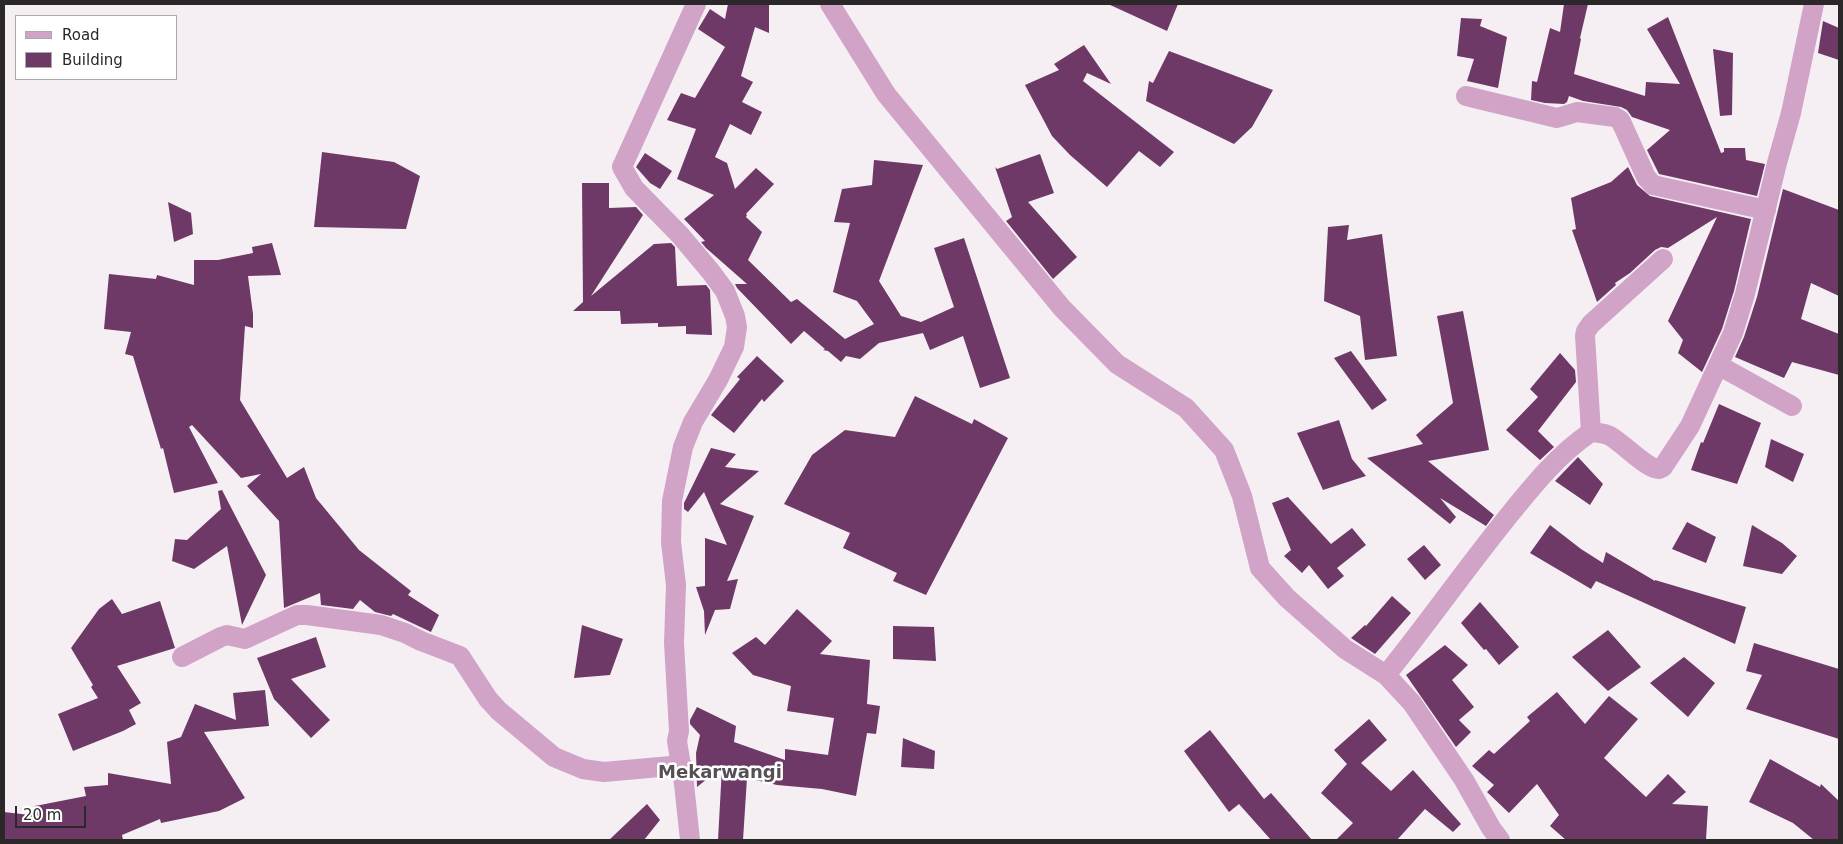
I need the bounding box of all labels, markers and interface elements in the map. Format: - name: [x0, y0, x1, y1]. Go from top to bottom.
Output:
- legend: [15, 15, 178, 80]
- text: Road: [62, 26, 100, 44]
- text: Building: [62, 51, 123, 69]
- district label: Mekarwangi: [658, 762, 782, 784]
- scale bar: [18, 796, 89, 828]
- text: 20 m: [23, 806, 61, 824]

